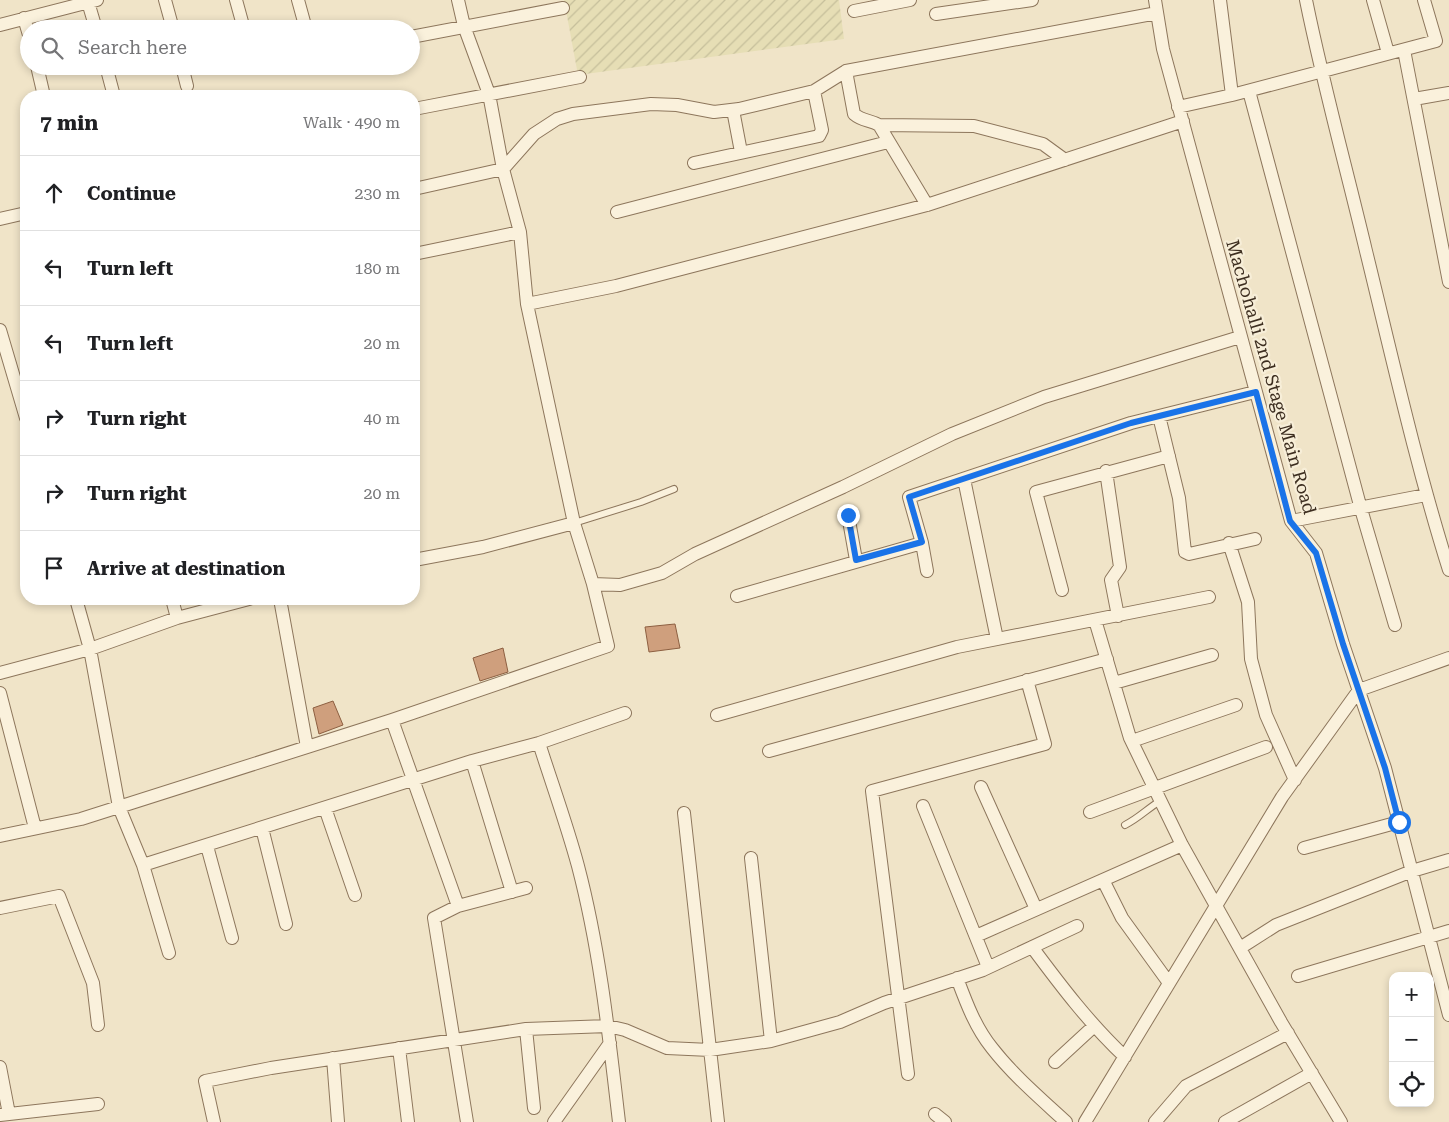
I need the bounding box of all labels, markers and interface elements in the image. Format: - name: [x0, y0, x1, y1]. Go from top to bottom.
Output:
- search box: [20, 20, 420, 75]
- icon: search: [38, 34, 66, 62]
- text: Search here: [78, 36, 187, 59]
- text: 7 min: [40, 111, 98, 135]
- text: Walk · 490 m: [303, 113, 400, 132]
- icon: ahead: [40, 179, 68, 207]
- text: Continue: [87, 182, 176, 205]
- text: 230 m: [354, 184, 400, 203]
- street label: Machohalli 2nd Stage Main Road: [1222, 237, 1321, 517]
- icon: left: [40, 254, 68, 282]
- text: Turn left: [87, 257, 173, 280]
- text: 180 m: [354, 259, 400, 278]
- icon: left: [40, 329, 68, 357]
- text: Turn left: [87, 332, 173, 355]
- text: 20 m: [363, 334, 400, 353]
- icon: right: [40, 404, 68, 432]
- text: Turn right: [87, 407, 187, 430]
- text: 40 m: [363, 409, 400, 428]
- icon: right: [40, 479, 68, 507]
- text: Turn right: [87, 482, 187, 505]
- text: 20 m: [363, 484, 400, 503]
- route end: [837, 504, 860, 527]
- icon: arrive: [40, 554, 68, 582]
- text: Arrive at destination: [87, 557, 285, 580]
- route start: [1388, 811, 1411, 834]
- map controls: [1389, 972, 1434, 1107]
- button: +: [1389, 972, 1434, 1017]
- button: −: [1389, 1017, 1434, 1062]
- button: locate: [1389, 1062, 1434, 1107]

